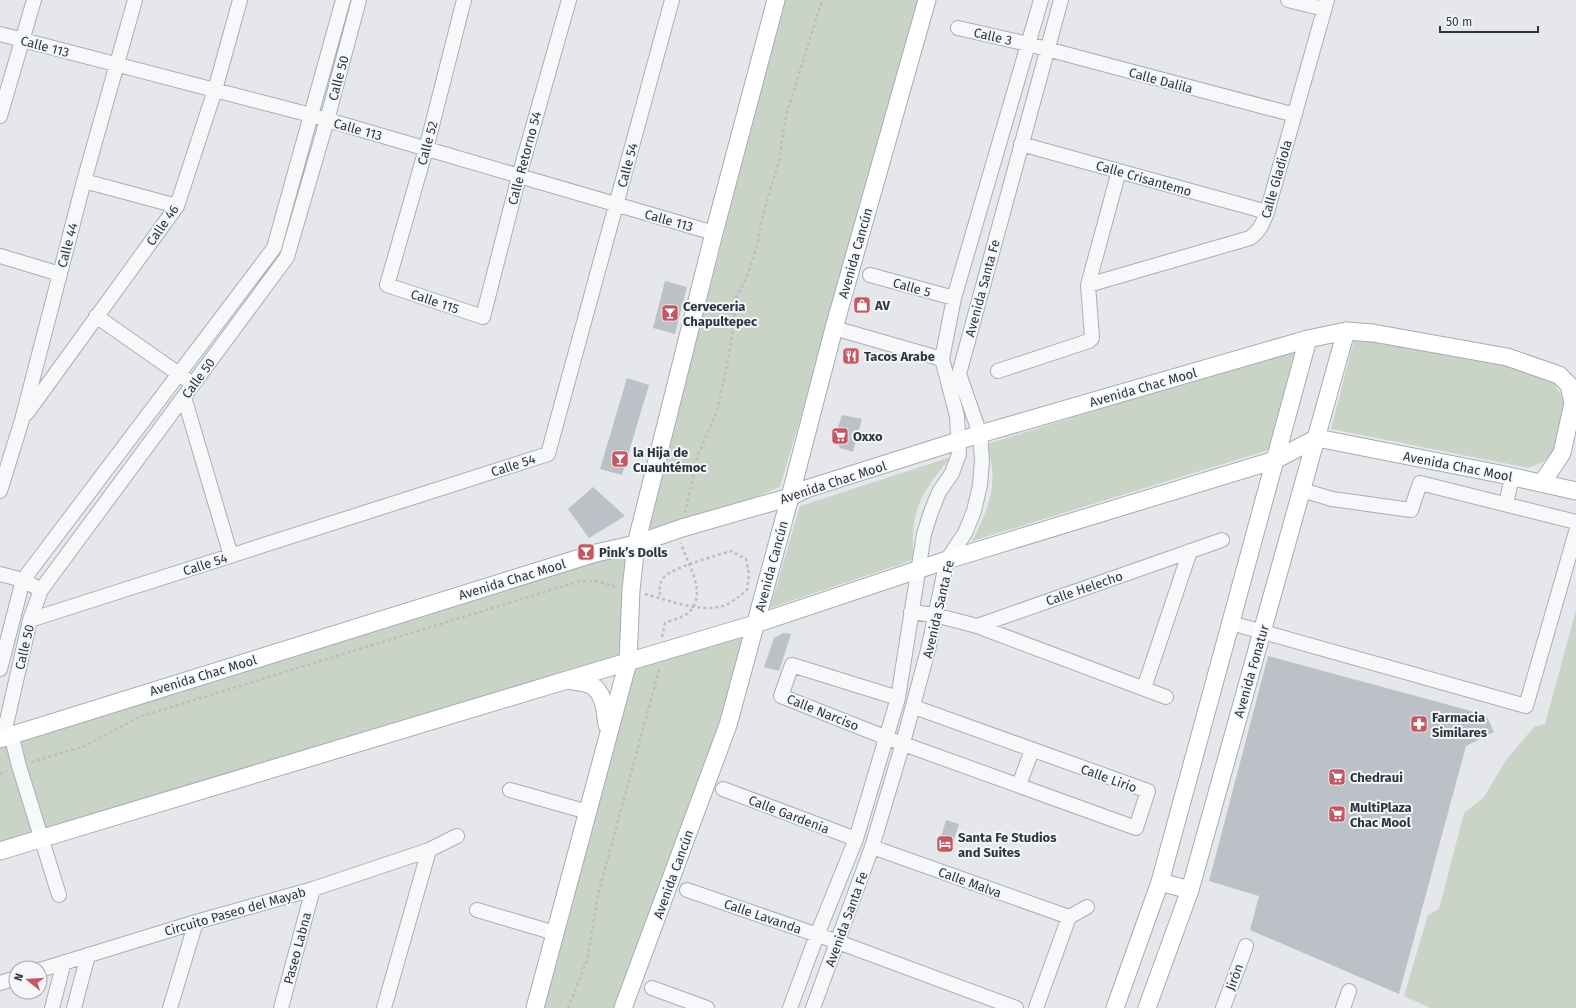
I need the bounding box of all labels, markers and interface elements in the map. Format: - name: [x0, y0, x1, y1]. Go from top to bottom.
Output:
- scale bar: [1440, 8, 1538, 34]
- text: 50 m: [1446, 15, 1472, 29]
- street label: Calle 3: [972, 25, 1013, 48]
- street label: Calle 113: [19, 33, 71, 60]
- street label: Calle 50: [325, 54, 352, 102]
- street label: Calle Dalila: [1127, 65, 1195, 96]
- street label: Calle Retorno 54: [505, 110, 544, 206]
- street label: Calle 113: [332, 115, 384, 144]
- street label: Calle 52: [414, 119, 441, 167]
- street label: Calle Gladiola: [1258, 138, 1295, 220]
- street label: Calle 54: [614, 141, 641, 189]
- street label: Calle Crisantemo: [1094, 158, 1193, 199]
- street label: Calle 46: [143, 202, 182, 248]
- street label: Calle 113: [643, 206, 695, 235]
- street label: Avenida Cancún: [835, 206, 876, 300]
- street label: Calle 44: [54, 221, 81, 269]
- street label: Avenida Santa Fe: [962, 238, 1003, 339]
- street label: Calle 5: [891, 275, 933, 300]
- street label: Calle 115: [409, 286, 461, 317]
- shop icon: AV: [852, 295, 872, 315]
- place label: AV: [874, 298, 890, 313]
- place label: Cerveceria Chapultepec: [683, 299, 758, 329]
- bar icon: Cerveceria Chapultepec: [660, 303, 680, 323]
- restaurant icon: Tacos Arabe: [841, 346, 861, 366]
- place label: Tacos Arabe: [864, 349, 935, 364]
- street label: Calle 50: [179, 355, 218, 401]
- street label: Avenida Chac Mool: [1088, 365, 1199, 410]
- supermarket icon: Oxxo: [830, 426, 850, 446]
- place label: Oxxo: [853, 429, 883, 444]
- place label: la Hija de Cuauhtémoc: [633, 445, 707, 475]
- bar icon: la Hija de Cuauhtémoc: [610, 449, 630, 469]
- street label: Avenida Chac Mool: [1402, 449, 1514, 484]
- street label: Calle 54: [489, 451, 537, 480]
- street label: Avenida Chac Mool: [778, 458, 888, 507]
- street label: Avenida Cancún: [752, 519, 791, 613]
- bar icon: Pink’s Dolls: [576, 542, 596, 562]
- place label: Pink’s Dolls: [599, 545, 668, 560]
- street label: Calle 54: [181, 550, 229, 579]
- street label: Avenida Chac Mool: [457, 556, 568, 603]
- street label: Avenida Santa Fe: [920, 559, 957, 660]
- street label: Calle Helecho: [1044, 568, 1125, 609]
- street label: Calle 50: [12, 623, 37, 671]
- street label: Avenida Fonatur: [1231, 623, 1272, 719]
- street label: Avenida Chac Mool: [148, 652, 259, 699]
- street label: Calle Narciso: [785, 691, 861, 734]
- place label: Farmacia Similares: [1432, 710, 1488, 740]
- pharmacy icon: Farmacia Similares: [1409, 714, 1429, 734]
- street label: Calle Lirio: [1079, 761, 1139, 796]
- supermarket icon: Chedraui: [1327, 767, 1347, 787]
- place label: Chedraui: [1350, 770, 1403, 785]
- street label: Calle Gardenia: [746, 792, 831, 837]
- place label: MultiPlaza Chac Mool: [1350, 800, 1412, 830]
- supermarket icon: MultiPlaza Chac Mool: [1327, 804, 1347, 824]
- street label: Avenida Cancún: [650, 828, 697, 921]
- place label: Santa Fe Studios and Suites: [958, 830, 1057, 860]
- hotel icon: Santa Fe Studios and Suites: [935, 834, 955, 854]
- street label: Calle Malva: [936, 864, 1003, 901]
- street label: Avenida Santa Fe: [822, 869, 871, 969]
- street label: Circuito Paseo del Mayab: [163, 884, 308, 939]
- street label: Calle Lavanda: [722, 896, 804, 937]
- street label: Paseo Labna: [281, 911, 314, 986]
- north arrow: [8, 960, 48, 1000]
- street label: Jirón: [1223, 962, 1246, 993]
- text: N: [12, 972, 26, 983]

